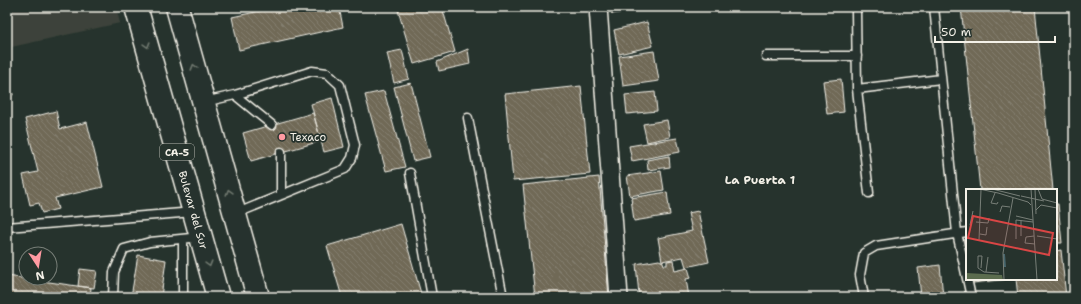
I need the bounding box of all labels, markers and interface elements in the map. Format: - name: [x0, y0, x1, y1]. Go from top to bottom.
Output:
- scale bar: [935, 18, 1055, 44]
- text: 50 m: [941, 24, 971, 40]
- one-way arrow: [142, 41, 151, 48]
- one-way arrow: [190, 63, 199, 70]
- place label: Texaco: [290, 130, 326, 145]
- marker: Texaco: [277, 132, 287, 142]
- road number: CA-5: [160, 144, 194, 160]
- street label: Bulevar del Sur: [175, 169, 212, 251]
- district label: La Puerta 1: [725, 172, 795, 188]
- one-way arrow: [225, 189, 233, 195]
- inset map: [966, 189, 1057, 280]
- north arrow: [18, 246, 58, 286]
- one-way arrow: [204, 260, 213, 267]
- text: N: [34, 267, 46, 284]

